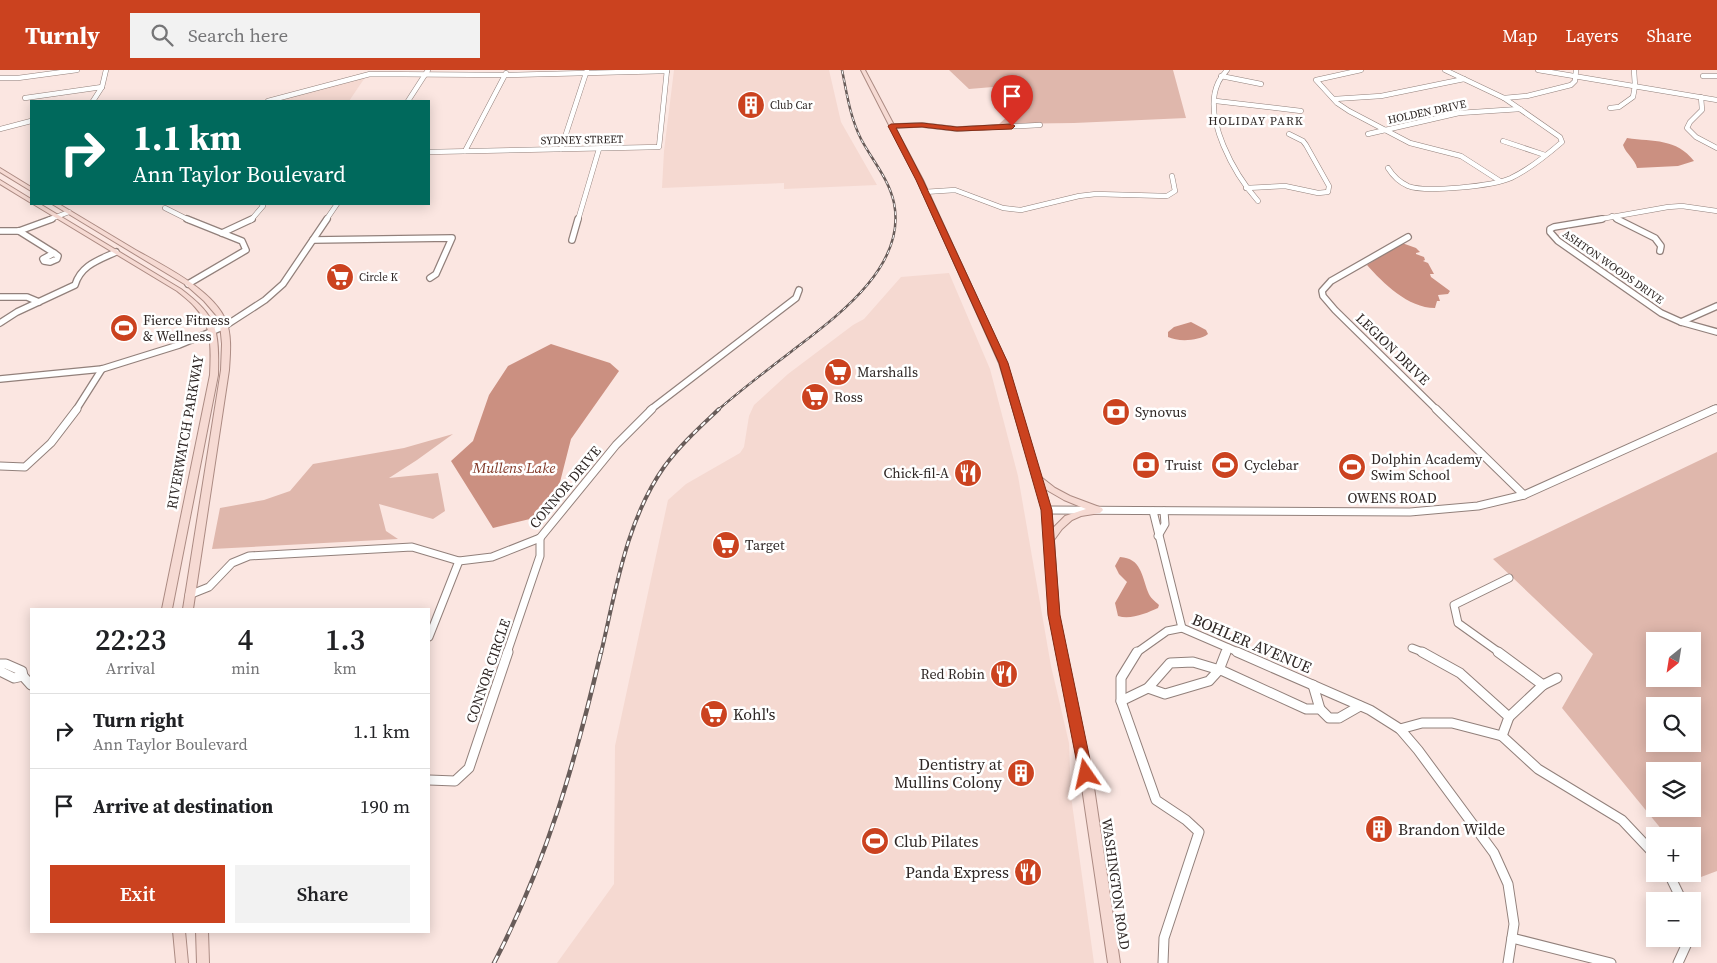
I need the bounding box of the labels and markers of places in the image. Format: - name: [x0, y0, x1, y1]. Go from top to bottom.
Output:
- pin: [991, 75, 1033, 126]
- building icon: Club Car: [736, 90, 766, 120]
- place label: Club Car: [770, 98, 813, 113]
- supermarket icon: Circle K: [325, 262, 355, 292]
- place label: Circle K: [359, 270, 398, 285]
- place label: Fierce Fitness & Wellness: [143, 310, 230, 346]
- sports icon: Fierce Fitness & Wellness: [109, 313, 139, 343]
- supermarket icon: Marshalls: [823, 357, 853, 387]
- place label: Marshalls: [857, 362, 918, 382]
- supermarket icon: Ross: [800, 382, 830, 412]
- place label: Ross: [834, 387, 863, 407]
- bank icon: Synovus: [1101, 397, 1131, 427]
- place label: Synovus: [1135, 402, 1187, 422]
- place label: Dolphin Academy Swim School: [1371, 449, 1483, 485]
- bank icon: Truist: [1131, 450, 1161, 480]
- sports icon: Cyclebar: [1210, 450, 1240, 480]
- sports icon: Dolphin Academy Swim School: [1337, 452, 1367, 482]
- place label: Truist: [1165, 455, 1202, 475]
- place label: Cyclebar: [1244, 455, 1299, 475]
- restaurant icon: Chick-fil-A: [953, 458, 983, 488]
- place label: Chick-fil-A: [883, 463, 950, 483]
- supermarket icon: Target: [711, 530, 741, 560]
- place label: Target: [745, 535, 785, 555]
- restaurant icon: Red Robin: [989, 659, 1019, 689]
- place label: Red Robin: [920, 664, 986, 684]
- supermarket icon: Kohl's: [699, 699, 729, 729]
- place label: Kohl's: [733, 703, 775, 725]
- place label: Dentistry at Mullins Colony: [894, 753, 1003, 793]
- building icon: Dentistry at Mullins Colony: [1006, 758, 1036, 788]
- building icon: Brandon Wilde: [1364, 814, 1394, 844]
- place label: Brandon Wilde: [1398, 818, 1505, 840]
- sports icon: Club Pilates: [860, 826, 890, 856]
- place label: Club Pilates: [894, 830, 978, 852]
- restaurant icon: Panda Express: [1013, 857, 1043, 887]
- place label: Panda Express: [905, 861, 1009, 883]

